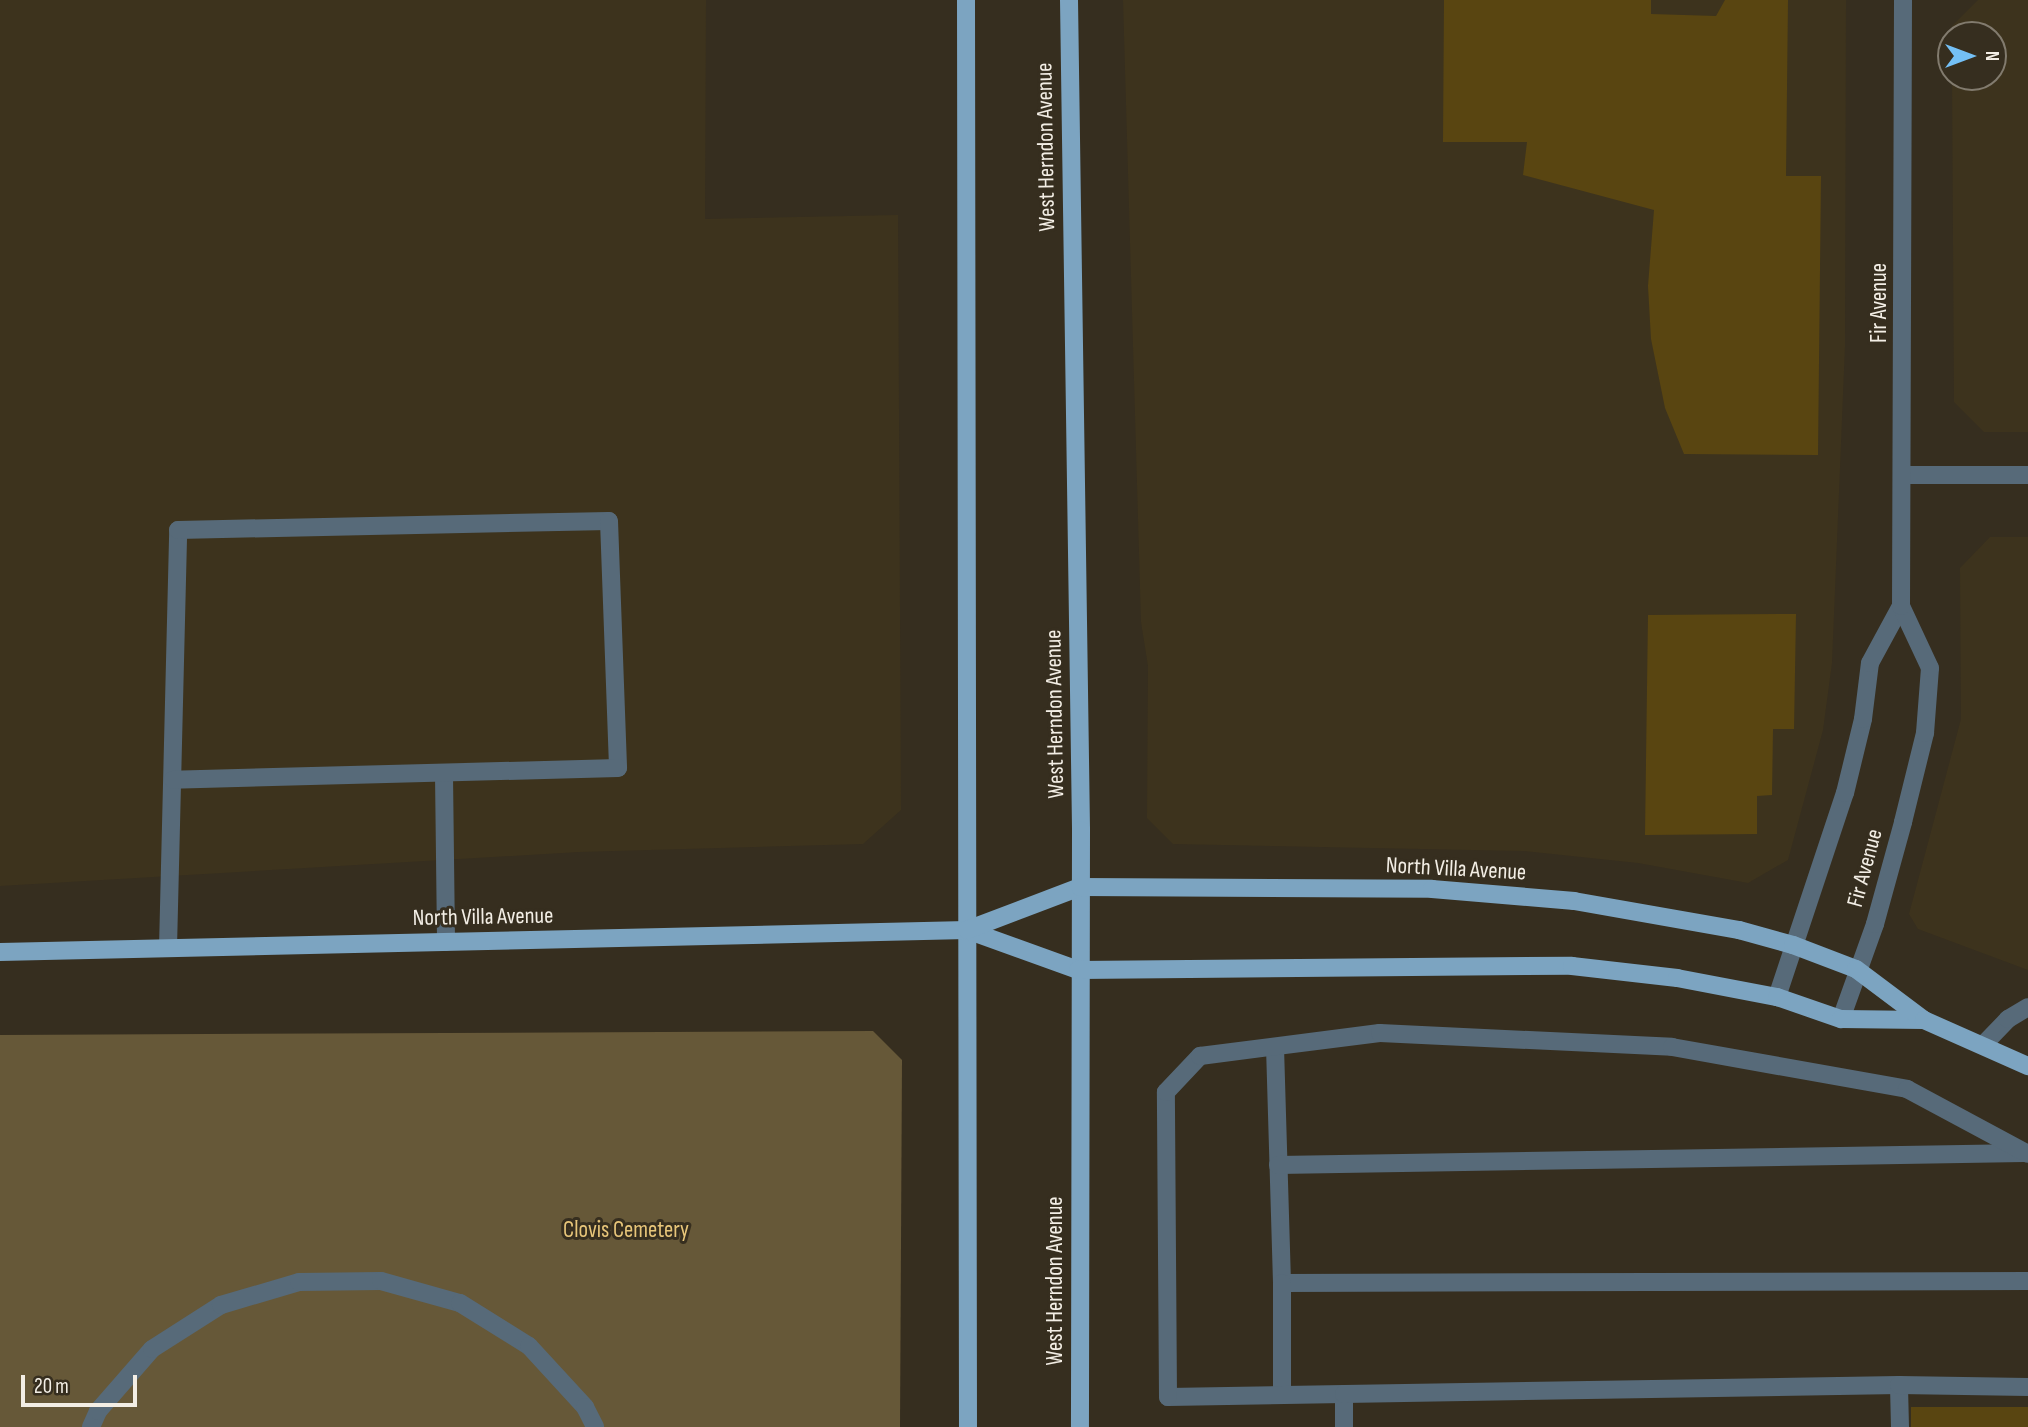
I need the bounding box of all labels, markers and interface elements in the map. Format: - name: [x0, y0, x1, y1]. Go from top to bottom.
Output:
- north arrow: [1937, 21, 2007, 91]
- text: N: [1980, 51, 2003, 61]
- street label: West Herndon Avenue: [1031, 62, 1061, 232]
- street label: Fir Avenue: [1865, 263, 1893, 343]
- street label: West Herndon Avenue: [1040, 629, 1070, 799]
- street label: Fir Avenue: [1841, 826, 1889, 910]
- street label: North Villa Avenue: [1385, 852, 1527, 886]
- street label: North Villa Avenue: [412, 902, 554, 932]
- street label: West Herndon Avenue: [1041, 1196, 1069, 1366]
- park label: Clovis Cemetery: [563, 1216, 689, 1244]
- scale bar: [24, 1360, 140, 1404]
- text: 20 m: [34, 1374, 69, 1399]

